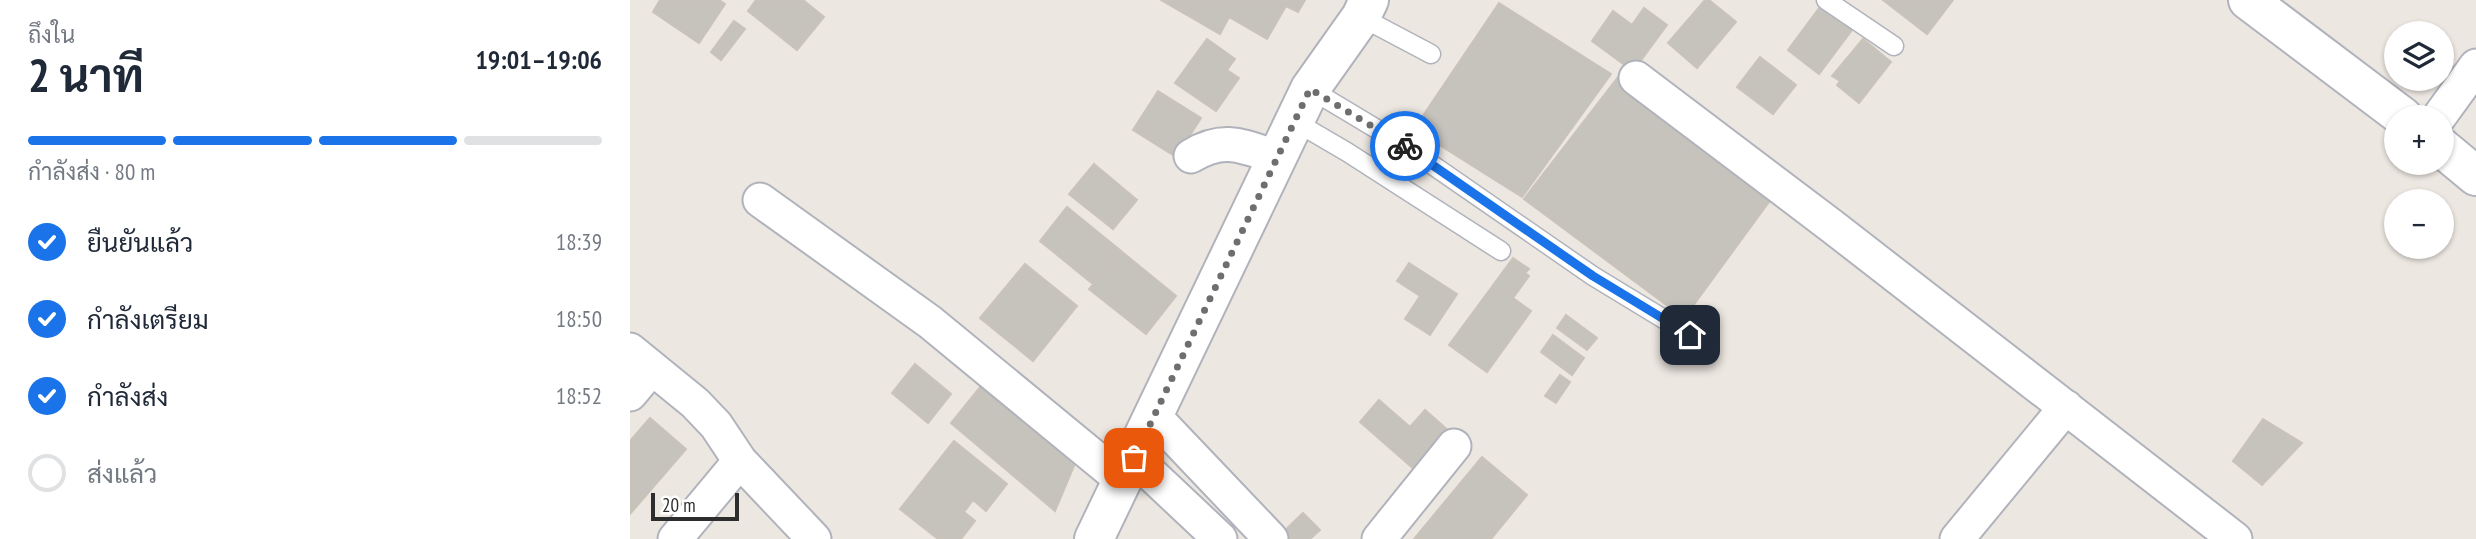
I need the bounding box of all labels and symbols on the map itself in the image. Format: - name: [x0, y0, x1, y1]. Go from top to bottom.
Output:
- courier: [1370, 111, 1440, 181]
- pin: [1660, 305, 1720, 365]
- pin: [1104, 428, 1164, 488]
- scale bar: [651, 490, 738, 522]

